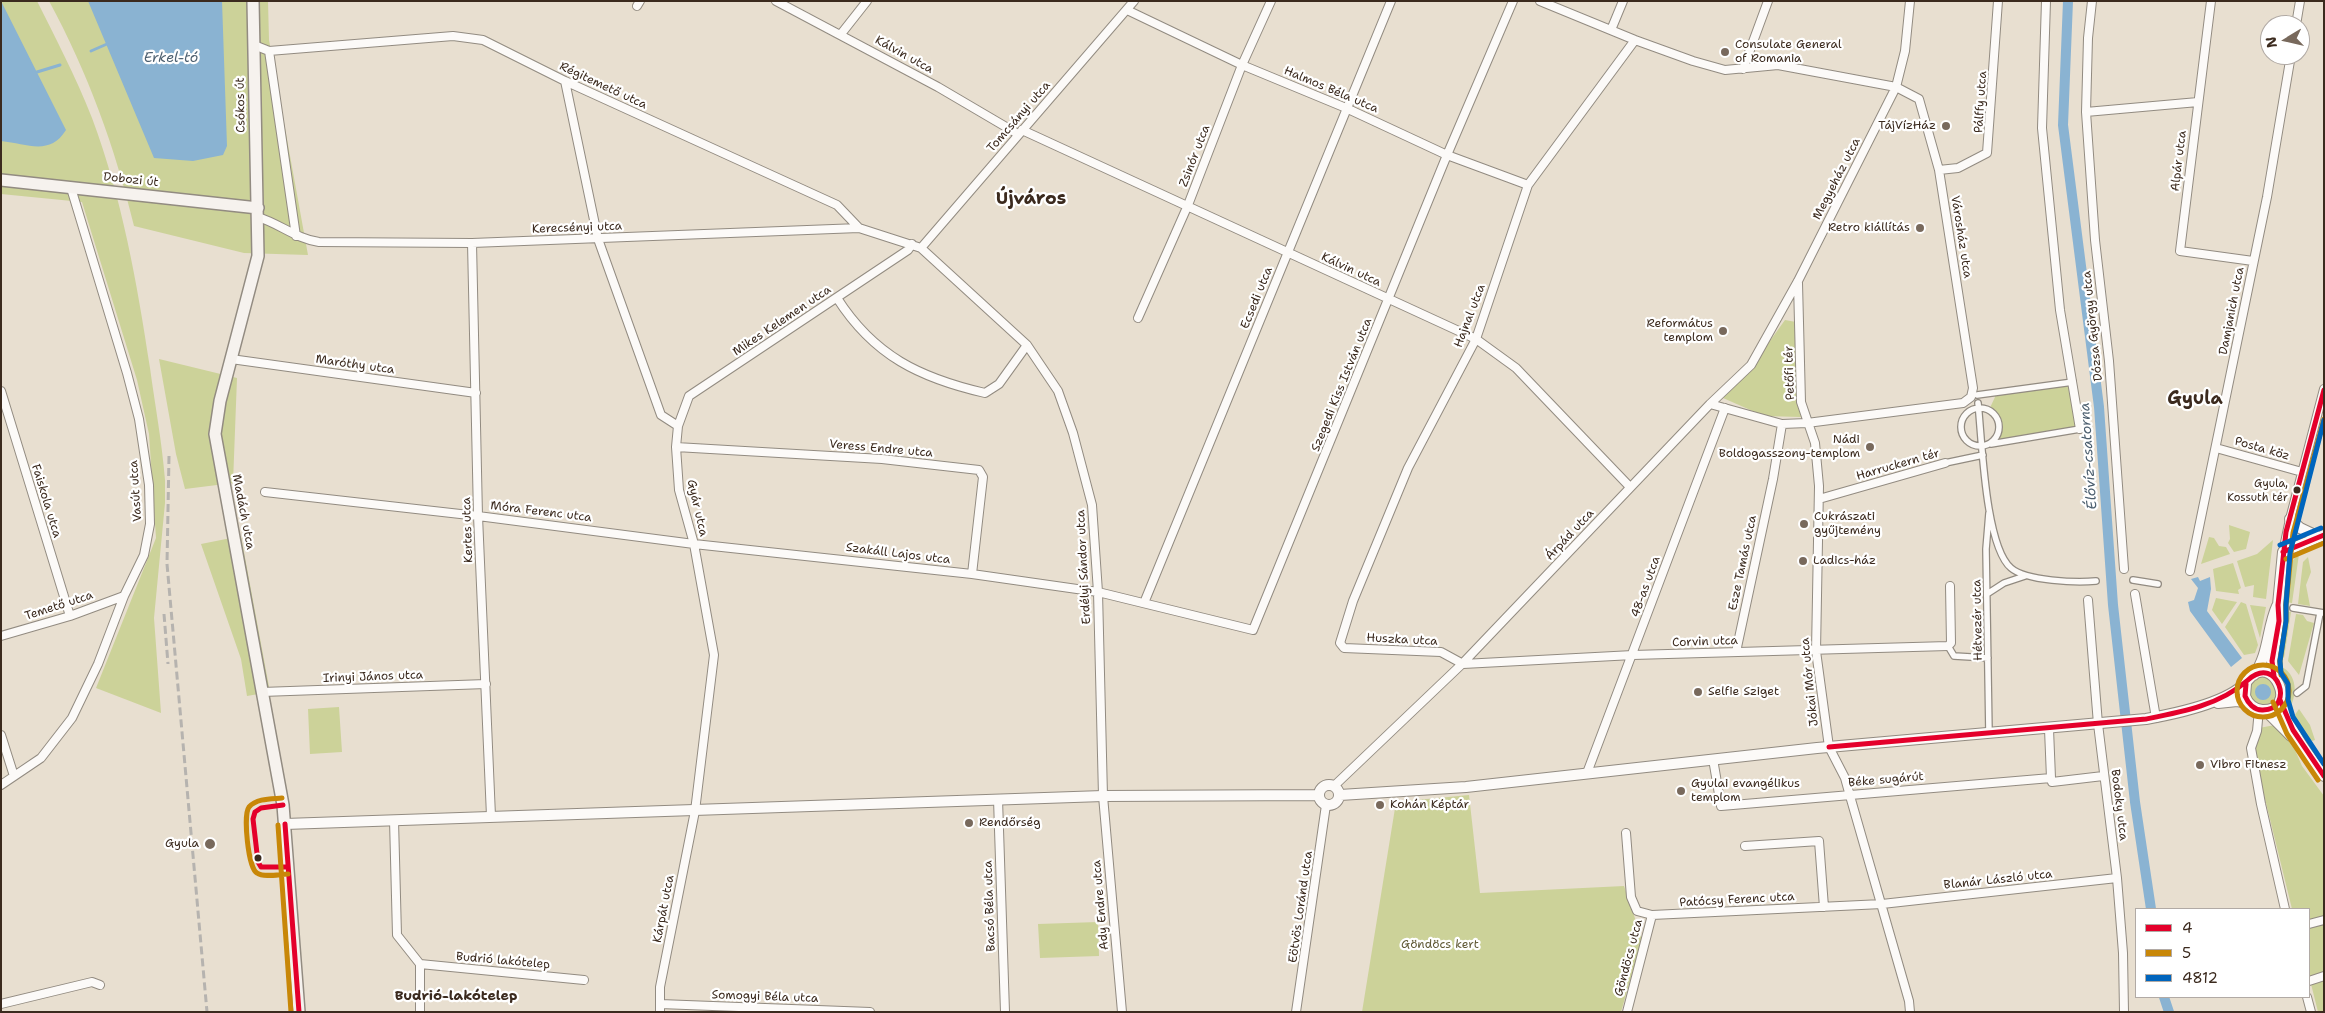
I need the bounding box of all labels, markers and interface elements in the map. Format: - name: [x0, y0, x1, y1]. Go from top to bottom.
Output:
- north arrow: [2260, 15, 2310, 65]
- street label: Kálvin utca: [872, 33, 936, 77]
- text: N: [2261, 35, 2281, 49]
- place label: Consulate General of Romania: [1735, 38, 1842, 66]
- marker: Consulate General of Romania: [1719, 46, 1731, 58]
- water label: Erkel-tó: [144, 50, 198, 66]
- street label: Régitemető utca: [557, 59, 649, 113]
- street label: Halmos Béla utca: [1282, 64, 1380, 116]
- street label: Pálffy utca: [1972, 70, 1990, 134]
- street label: Csókos út: [233, 77, 249, 133]
- street label: Tomcsányi utca: [984, 79, 1054, 155]
- place label: TájVízHáz: [1878, 119, 1936, 133]
- marker: TájVízHáz: [1940, 120, 1952, 132]
- street label: Zsinór utca: [1177, 123, 1213, 189]
- street label: Alpár utca: [2168, 130, 2190, 192]
- street label: Megyeház utca: [1810, 136, 1864, 222]
- street label: Dobozi út: [103, 170, 159, 190]
- district label: Újváros: [996, 188, 1066, 210]
- street label: Városház utca: [1947, 195, 1975, 279]
- street label: Kerecsényi utca: [532, 219, 622, 237]
- place label: Retro kiállítás: [1828, 221, 1910, 235]
- marker: Retro kiállítás: [1914, 222, 1926, 234]
- street label: Kálvin utca: [1319, 250, 1383, 290]
- street label: Ecsedi utca: [1238, 265, 1276, 331]
- street label: Damjanich utca: [2216, 266, 2248, 356]
- street label: Dózsa György utca: [2080, 270, 2106, 382]
- street label: Hajnal utca: [1451, 282, 1489, 350]
- street label: Mikes Kelemen utca: [730, 283, 834, 359]
- street label: Szegedi Kiss István utca: [1309, 316, 1375, 454]
- place label: Református templom: [1647, 317, 1713, 345]
- marker: Református templom: [1717, 325, 1729, 337]
- street label: Petőfi tér: [1782, 346, 1798, 400]
- street label: Maróthy utca: [315, 352, 395, 378]
- district label: Gyula: [2167, 388, 2223, 410]
- water label: Élővíz-csatorna: [2077, 402, 2101, 510]
- place label: Nádi Boldogasszony-templom: [1719, 433, 1860, 461]
- street label: Posta köz: [2233, 434, 2291, 464]
- street label: Veress Endre utca: [829, 437, 933, 461]
- marker: Nádi Boldogasszony-templom: [1864, 441, 1876, 453]
- street label: Harruckern tér: [1855, 446, 1941, 484]
- street label: Vasút utca: [127, 460, 145, 522]
- street label: Faiskola utca: [28, 462, 64, 540]
- street label: Madách utca: [229, 473, 257, 551]
- place label: Gyula, Kossuth tér: [2227, 477, 2288, 503]
- street label: Gyár utca: [683, 478, 711, 538]
- marker: Gyula, Kossuth tér: [2292, 485, 2302, 495]
- street label: Kertes utca: [460, 497, 476, 563]
- street label: Móra Ferenc utca: [490, 499, 592, 525]
- street label: Árpád utca: [1543, 506, 1597, 564]
- street label: Erdélyi Sándor utca: [1074, 509, 1094, 625]
- place label: Cukrászati gyűjtemény: [1814, 510, 1881, 538]
- street label: Esze Tamás utca: [1726, 514, 1760, 612]
- marker: Cukrászati gyűjtemény: [1798, 518, 1810, 530]
- street label: Szakáll Lajos utca: [845, 540, 951, 568]
- place label: Ladics-ház: [1813, 554, 1876, 568]
- street label: 48-as utca: [1628, 555, 1664, 619]
- marker: Ladics-ház: [1797, 555, 1809, 567]
- street label: Hétvezér utca: [1970, 579, 1986, 661]
- street label: Temető utca: [23, 588, 95, 624]
- street label: Huszka utca: [1366, 631, 1438, 649]
- street label: Corvin utca: [1672, 634, 1738, 650]
- street label: Jókai Mór utca: [1798, 637, 1822, 727]
- street label: Irinyi János utca: [323, 668, 423, 686]
- place label: Selfie Sziget: [1708, 685, 1779, 699]
- marker: Selfie Sziget: [1692, 686, 1704, 698]
- place label: Vibro Fitnesz: [2210, 758, 2287, 772]
- marker: Vibro Fitnesz: [2194, 759, 2206, 771]
- street label: Bodoky utca: [2107, 769, 2131, 841]
- street label: Béke sugárút: [1848, 770, 1924, 790]
- place label: Gyulai evangélikus templom: [1691, 777, 1800, 805]
- marker: Gyulai evangélikus templom: [1675, 785, 1687, 797]
- place label: Kohán Képtár: [1390, 798, 1469, 812]
- marker: Kohán Képtár: [1374, 799, 1386, 811]
- place label: Rendőrség: [979, 816, 1041, 830]
- marker: Rendőrség: [963, 817, 975, 829]
- place label: Gyula: [165, 837, 199, 851]
- marker: Gyula: [203, 837, 217, 851]
- street label: Eötvös Loránd utca: [1286, 850, 1316, 964]
- unlabelled marker: [253, 853, 263, 863]
- street label: Ady Endre utca: [1090, 859, 1112, 951]
- street label: Bacsó Béla utca: [981, 860, 999, 952]
- street label: Blanár László utca: [1943, 867, 2053, 893]
- street label: Kárpát utca: [650, 874, 678, 944]
- street label: Patócsy Ferenc utca: [1679, 890, 1795, 910]
- legend: [2135, 908, 2310, 998]
- street label: Göndöcs utca: [1612, 918, 1646, 998]
- text: 4: [2182, 918, 2193, 938]
- park label: Göndöcs kert: [1401, 938, 1479, 952]
- text: 5: [2182, 943, 2191, 963]
- street label: Budrió lakótelep: [455, 950, 551, 972]
- text: 4812: [2182, 968, 2218, 988]
- district label: Budrió-lakótelep: [395, 988, 517, 1004]
- street label: Somogyi Béla utca: [711, 988, 819, 1006]

